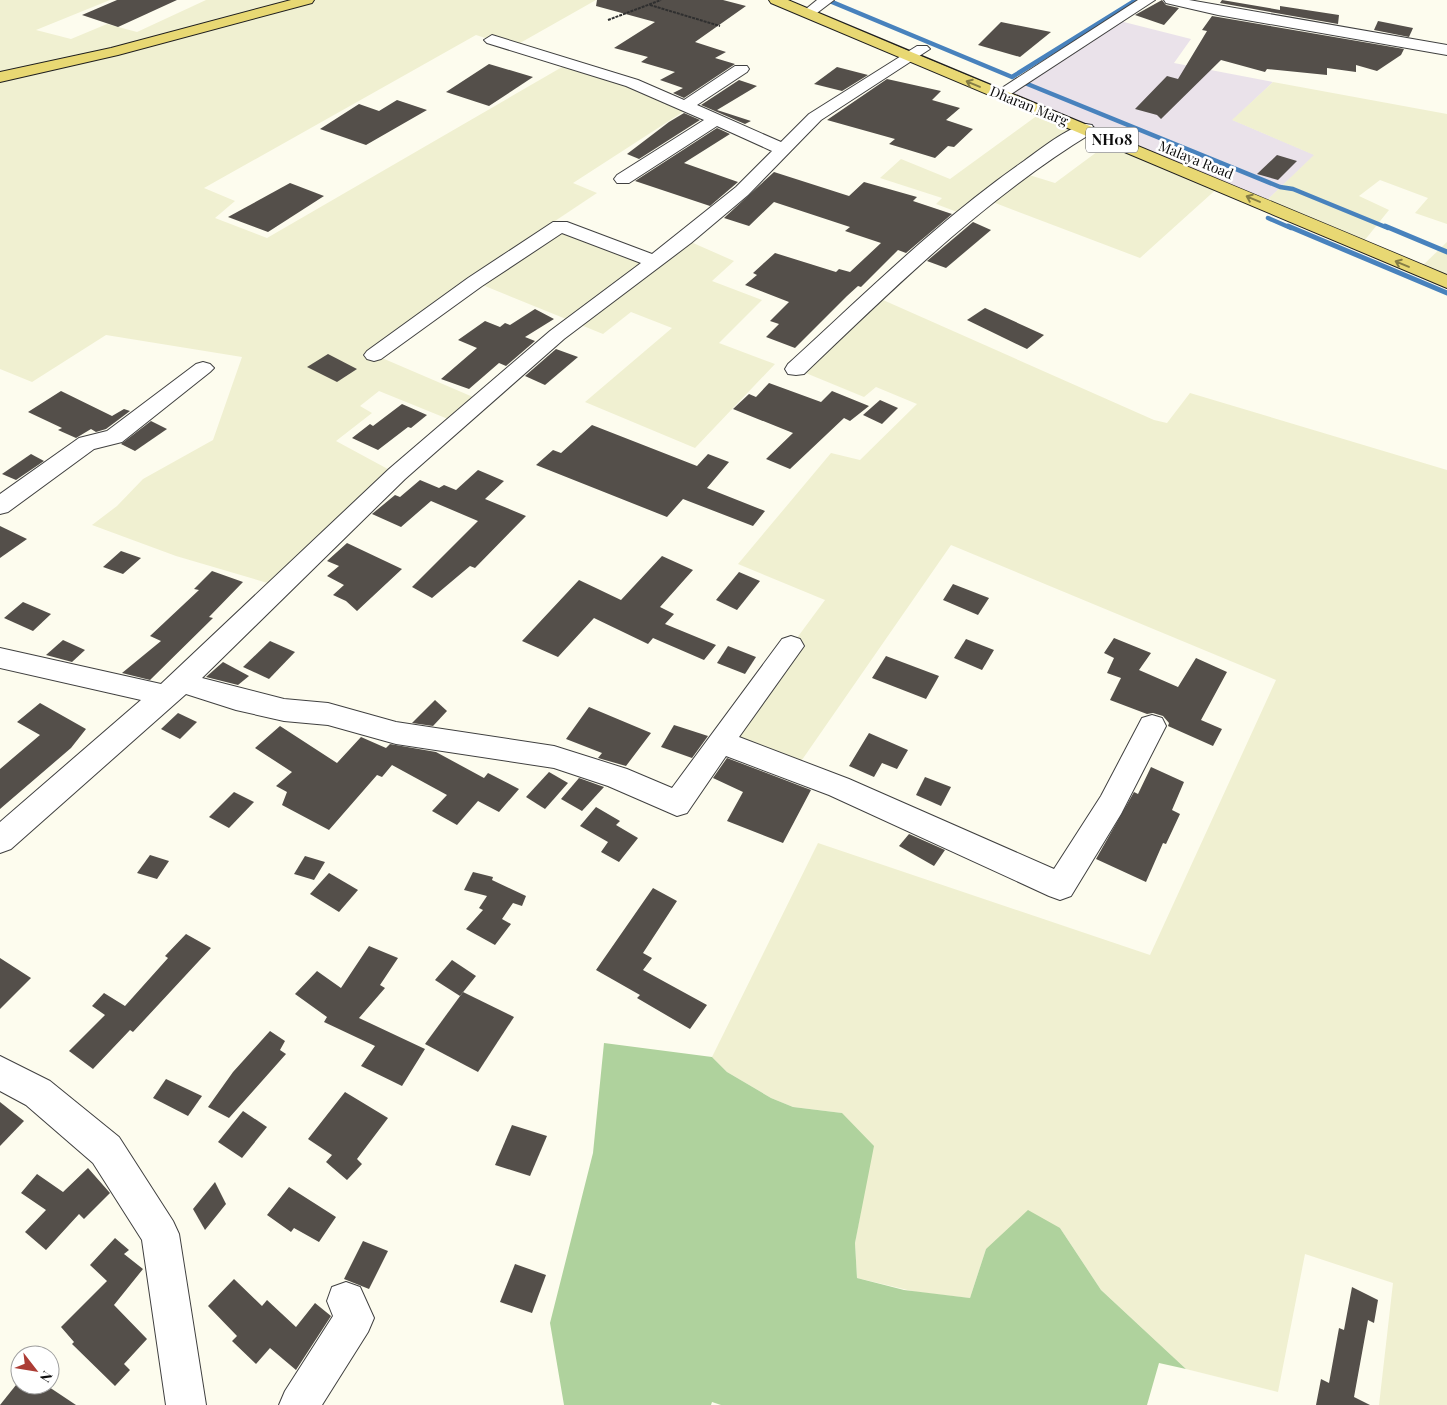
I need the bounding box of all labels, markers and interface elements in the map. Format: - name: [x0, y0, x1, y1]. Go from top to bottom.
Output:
- one-way arrow: [966, 78, 981, 88]
- street label: Dharan Marg: [987, 81, 1072, 130]
- road number: NH08: [1086, 128, 1138, 152]
- street label: Malaya Road: [1156, 136, 1236, 183]
- one-way arrow: [1246, 193, 1261, 203]
- one-way arrow: [1395, 258, 1410, 268]
- north arrow: [10, 1345, 60, 1395]
- text: N: [36, 1368, 57, 1386]

